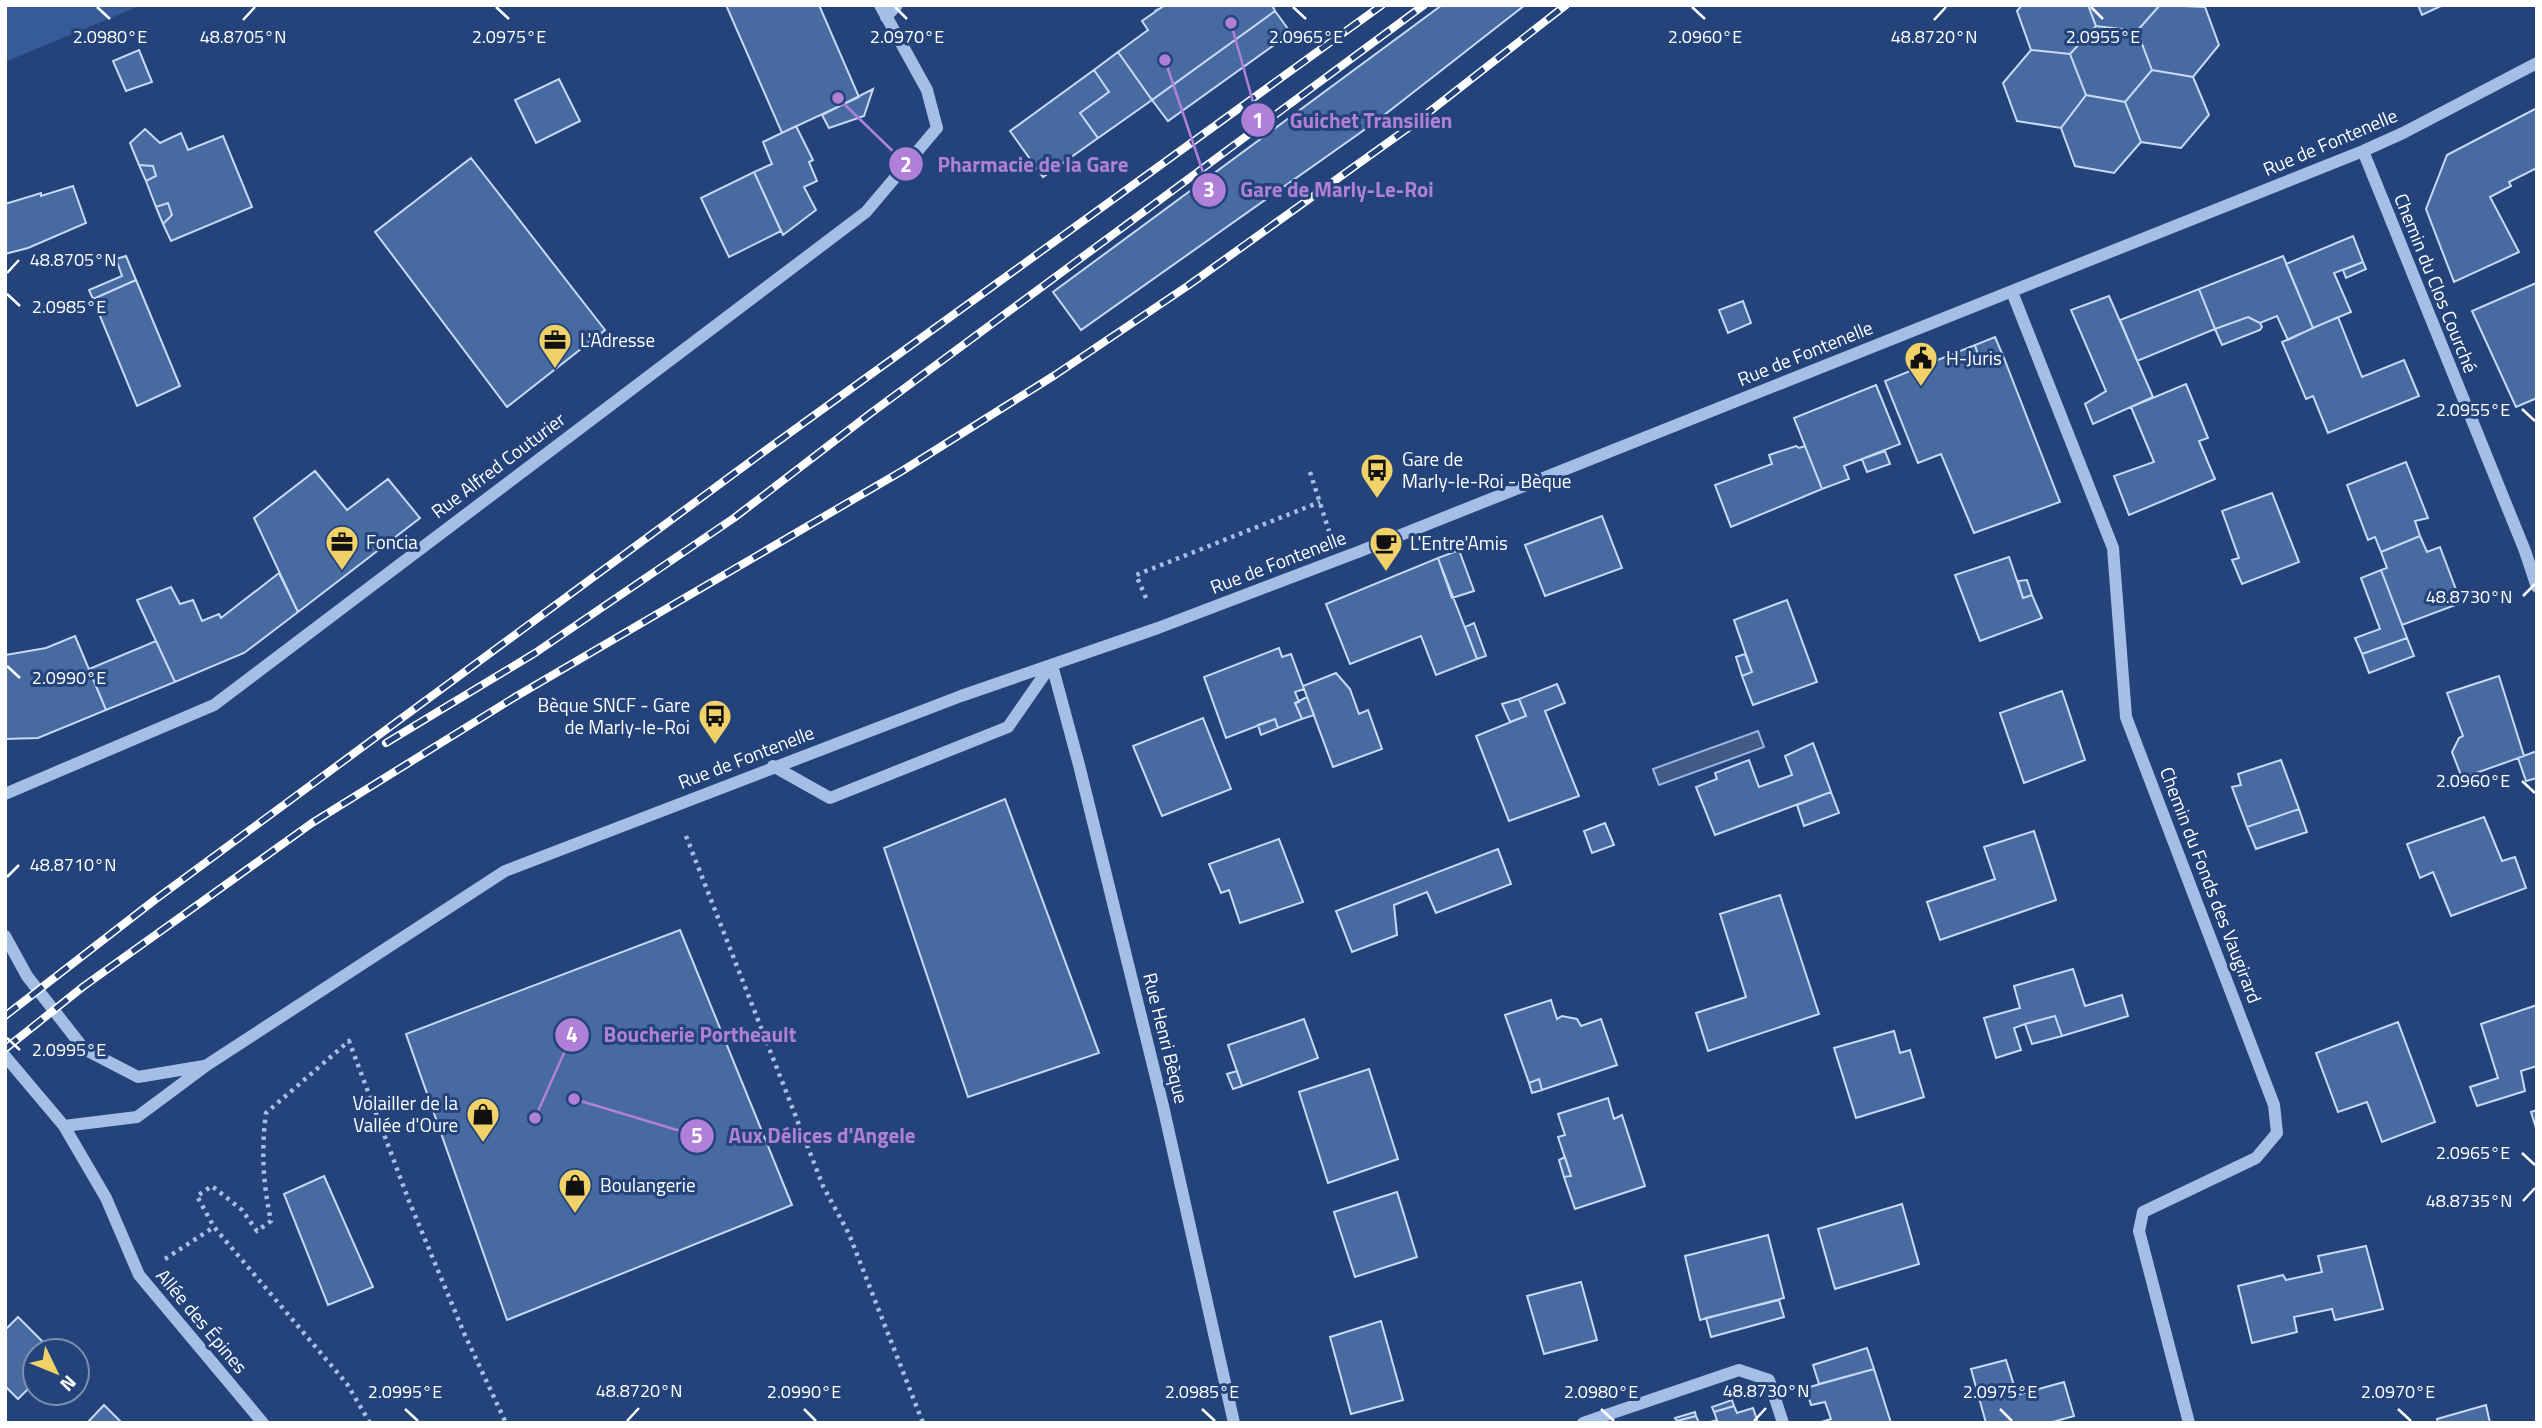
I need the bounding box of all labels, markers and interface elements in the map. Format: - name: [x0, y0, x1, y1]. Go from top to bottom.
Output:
- text: 2.0980°E: [73, 23, 147, 50]
- text: 48.8705°N: [200, 23, 286, 50]
- text: 2.0975°E: [472, 23, 546, 50]
- text: 2.0970°E: [870, 23, 944, 50]
- text: 2.0965°E: [1269, 23, 1343, 50]
- text: 2.0960°E: [1668, 23, 1742, 50]
- text: 48.8720°N: [1891, 23, 1977, 50]
- text: 2.0955°E: [2066, 23, 2140, 50]
- callout: Guichet Transilien: [1241, 99, 1466, 141]
- street label: Rue de Fontenelle: [2258, 100, 2402, 183]
- text: 1: [1252, 104, 1264, 136]
- text: Guichet Transilien: [1290, 104, 1452, 136]
- callout: Pharmacie de la Gare: [889, 143, 1143, 185]
- text: 2: [900, 148, 912, 180]
- text: Pharmacie de la Gare: [938, 148, 1128, 180]
- callout: Gare de Marly-Le-Roi: [1192, 169, 1448, 211]
- text: 3: [1203, 173, 1215, 205]
- text: Gare de Marly-Le-Roi: [1240, 173, 1434, 205]
- street label: Chemin du Clos Courché: [2387, 189, 2486, 377]
- text: 48.8705°N: [30, 246, 116, 273]
- text: 2.0985°E: [32, 293, 106, 320]
- street label: Rue de Fontenelle: [1733, 312, 1877, 393]
- office icon: L'Adresse: [536, 321, 574, 370]
- place label: L'Adresse: [580, 325, 655, 354]
- public building icon: H-Juris: [1902, 339, 1940, 388]
- place label: H-Juris: [1946, 343, 2002, 372]
- text: 2.0955°E: [2436, 396, 2510, 423]
- street label: Rue Alfred Couturier: [424, 404, 571, 525]
- place label: Gare de Marly-le-Roi - Bèque: [1402, 444, 1571, 495]
- bus stop icon: Gare de Marly-le-Roi - Bèque: [1358, 451, 1396, 500]
- street label: Rue de Fontenelle: [1206, 522, 1350, 601]
- office icon: Foncia: [323, 523, 361, 572]
- cafe icon: L'Entre'Amis: [1367, 524, 1405, 573]
- place label: Foncia: [366, 527, 418, 556]
- place label: L'Entre'Amis: [1410, 528, 1508, 557]
- text: 48.8730°N: [2426, 583, 2512, 610]
- text: 2.0990°E: [32, 664, 106, 691]
- place label: Bèque SNCF - Gare de Marly-le-Roi: [537, 690, 690, 741]
- bus stop icon: Bèque SNCF - Gare de Marly-le-Roi: [696, 697, 734, 746]
- street label: Rue de Fontenelle: [674, 717, 818, 796]
- street label: Chemin du Fonds des Vaugirard: [2153, 762, 2270, 1007]
- text: 2.0960°E: [2436, 767, 2510, 794]
- text: 48.8710°N: [30, 851, 116, 878]
- street label: Rue Henri Bèque: [1136, 969, 1197, 1106]
- callout: Boucherie Portheault: [554, 1014, 810, 1056]
- text: 4: [566, 1018, 578, 1050]
- text: Boucherie Portheault: [604, 1018, 797, 1050]
- text: 2.0995°E: [32, 1036, 106, 1063]
- place label: Volailler de la Vallée d'Oure: [353, 1088, 458, 1139]
- shop icon: Volailler de la Vallée d'Oure: [464, 1095, 502, 1144]
- callout: Aux Délices d'Angele: [679, 1115, 929, 1157]
- text: 5: [691, 1119, 703, 1151]
- text: Aux Délices d'Angele: [728, 1119, 916, 1151]
- text: 2.0965°E: [2436, 1139, 2510, 1166]
- shop icon: Boulangerie: [556, 1166, 594, 1215]
- place label: Boulangerie: [600, 1170, 696, 1199]
- text: 48.8735°N: [2426, 1187, 2512, 1214]
- street label: Allée des Épines: [150, 1262, 255, 1380]
- north arrow: [21, 1337, 91, 1407]
- text: N: [54, 1369, 84, 1399]
- text: 48.8720°N: [596, 1377, 682, 1404]
- text: 48.8730°N: [1723, 1377, 1809, 1404]
- text: 2.0995°E: [368, 1378, 442, 1405]
- text: 2.0990°E: [767, 1378, 841, 1405]
- text: 2.0985°E: [1165, 1378, 1239, 1405]
- text: 2.0980°E: [1564, 1378, 1638, 1405]
- text: 2.0975°E: [1963, 1378, 2037, 1405]
- text: 2.0970°E: [2361, 1378, 2435, 1405]

